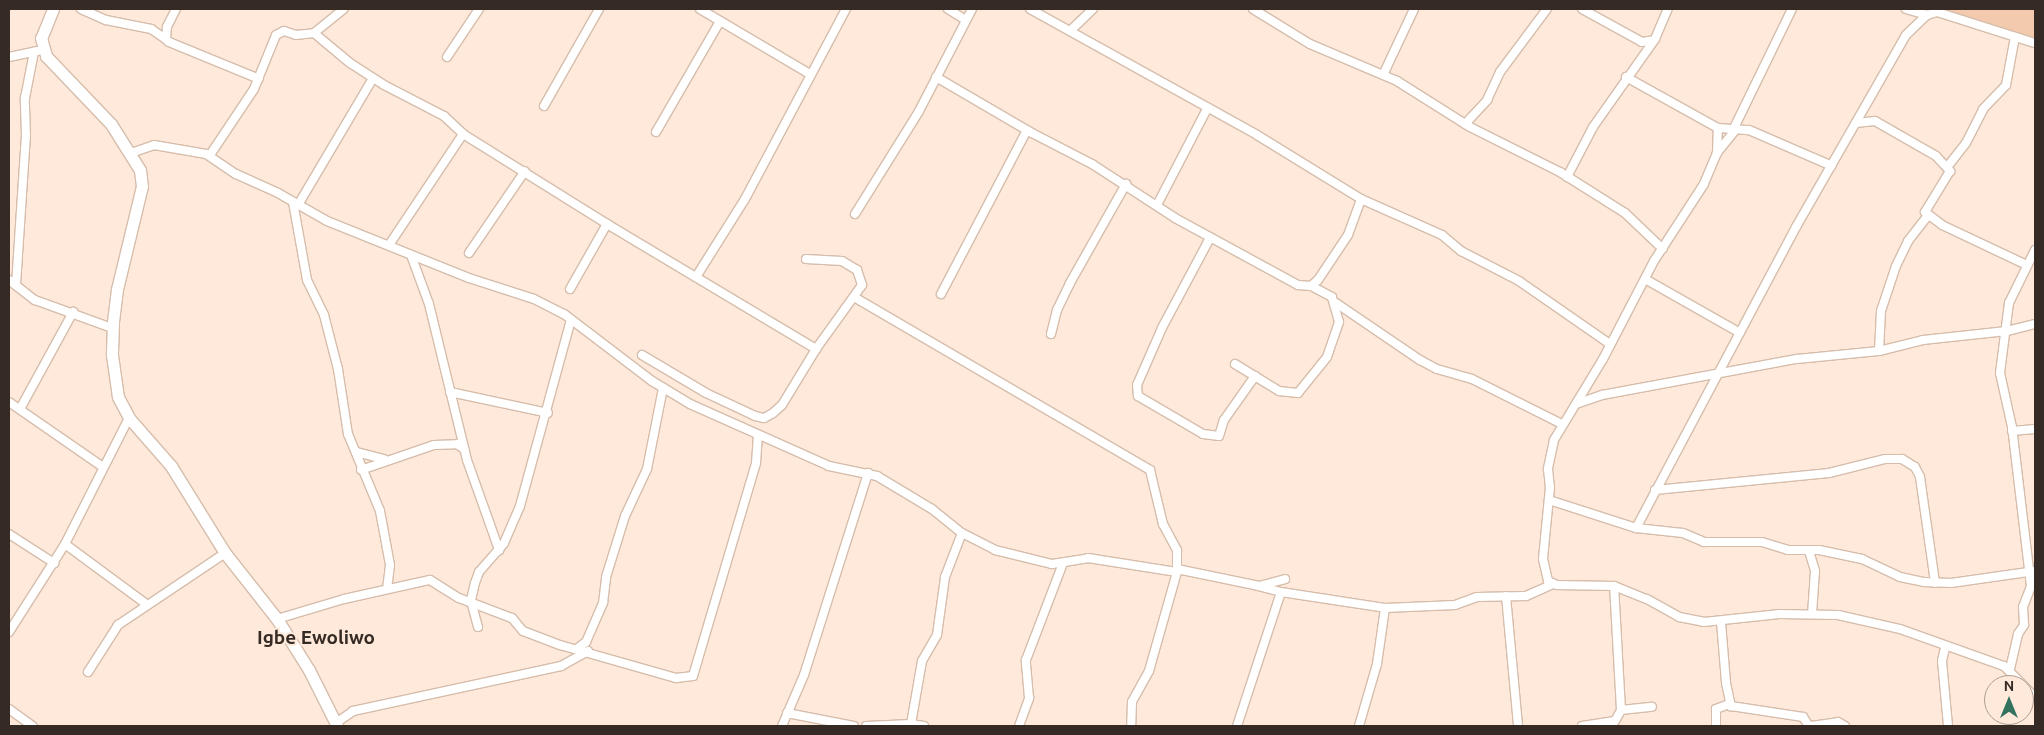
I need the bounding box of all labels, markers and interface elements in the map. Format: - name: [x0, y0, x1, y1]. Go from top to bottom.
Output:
- district label: Igbe Ewoliwo: [257, 627, 375, 649]
- north arrow: [1984, 675, 2034, 725]
- text: N: [2004, 678, 2014, 694]

